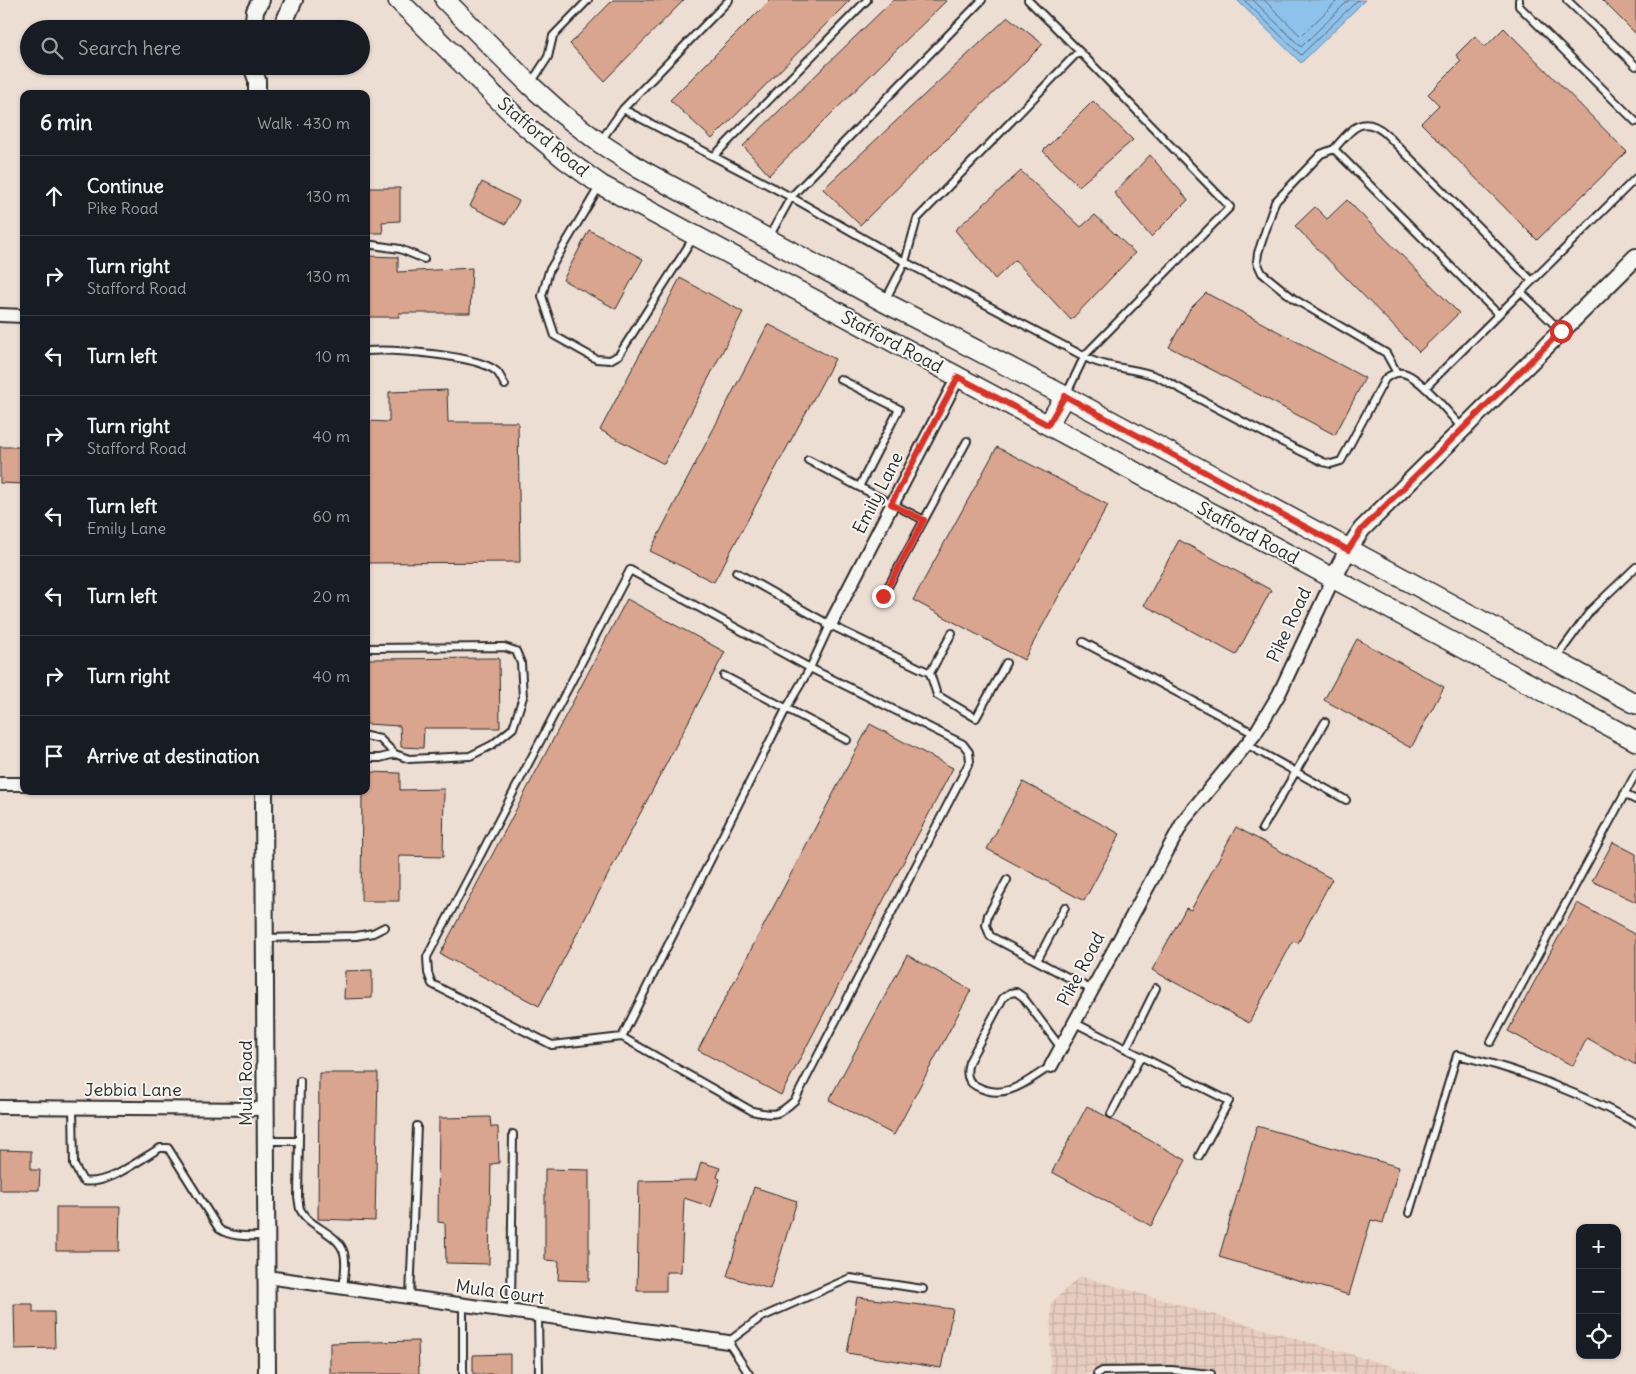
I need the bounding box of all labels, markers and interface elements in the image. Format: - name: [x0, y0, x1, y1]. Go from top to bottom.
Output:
- search box: [20, 20, 370, 75]
- icon: search: [38, 34, 66, 62]
- text: Search here: [78, 36, 181, 60]
- street label: Stafford Road: [493, 92, 594, 182]
- text: 6 min: [40, 109, 92, 136]
- text: Walk · 430 m: [257, 113, 350, 133]
- text: Continue: [87, 174, 164, 198]
- icon: ahead: [40, 182, 68, 210]
- text: 130 m: [306, 186, 350, 206]
- text: Pike Road: [87, 198, 158, 218]
- text: Turn right: [87, 254, 170, 278]
- icon: right: [40, 262, 68, 290]
- text: 130 m: [306, 266, 350, 286]
- text: Stafford Road: [87, 278, 187, 298]
- street label: Stafford Road: [837, 305, 947, 378]
- route start: [1550, 320, 1573, 343]
- icon: left: [40, 342, 68, 370]
- text: Turn left: [87, 344, 157, 368]
- text: 10 m: [315, 346, 350, 366]
- text: Turn right: [87, 414, 170, 438]
- icon: right: [40, 422, 68, 450]
- text: 40 m: [312, 426, 350, 446]
- text: Stafford Road: [87, 438, 187, 458]
- street label: Emily Lane: [847, 448, 908, 538]
- text: Turn left: [87, 494, 157, 518]
- street label: Stafford Road: [1193, 496, 1303, 569]
- icon: left: [40, 502, 68, 530]
- text: 60 m: [312, 506, 350, 526]
- text: Emily Lane: [87, 518, 166, 538]
- icon: left: [40, 582, 68, 610]
- street label: Pike Road: [1261, 583, 1316, 666]
- text: Turn left: [87, 584, 157, 608]
- route end: [872, 585, 895, 608]
- text: 20 m: [313, 586, 350, 606]
- icon: right: [40, 662, 68, 690]
- text: Turn right: [87, 664, 170, 688]
- text: 40 m: [312, 666, 350, 686]
- icon: arrive: [40, 742, 68, 770]
- text: Arrive at destination: [87, 744, 260, 768]
- street label: Pike Road: [1052, 928, 1110, 1010]
- street label: Mula Road: [234, 1040, 257, 1126]
- street label: Jebbia Lane: [84, 1078, 182, 1101]
- map controls: [1576, 1224, 1621, 1359]
- button: +: [1576, 1224, 1621, 1269]
- button: −: [1576, 1269, 1621, 1314]
- street label: Mula Court: [454, 1274, 546, 1309]
- button: locate: [1576, 1314, 1621, 1359]

